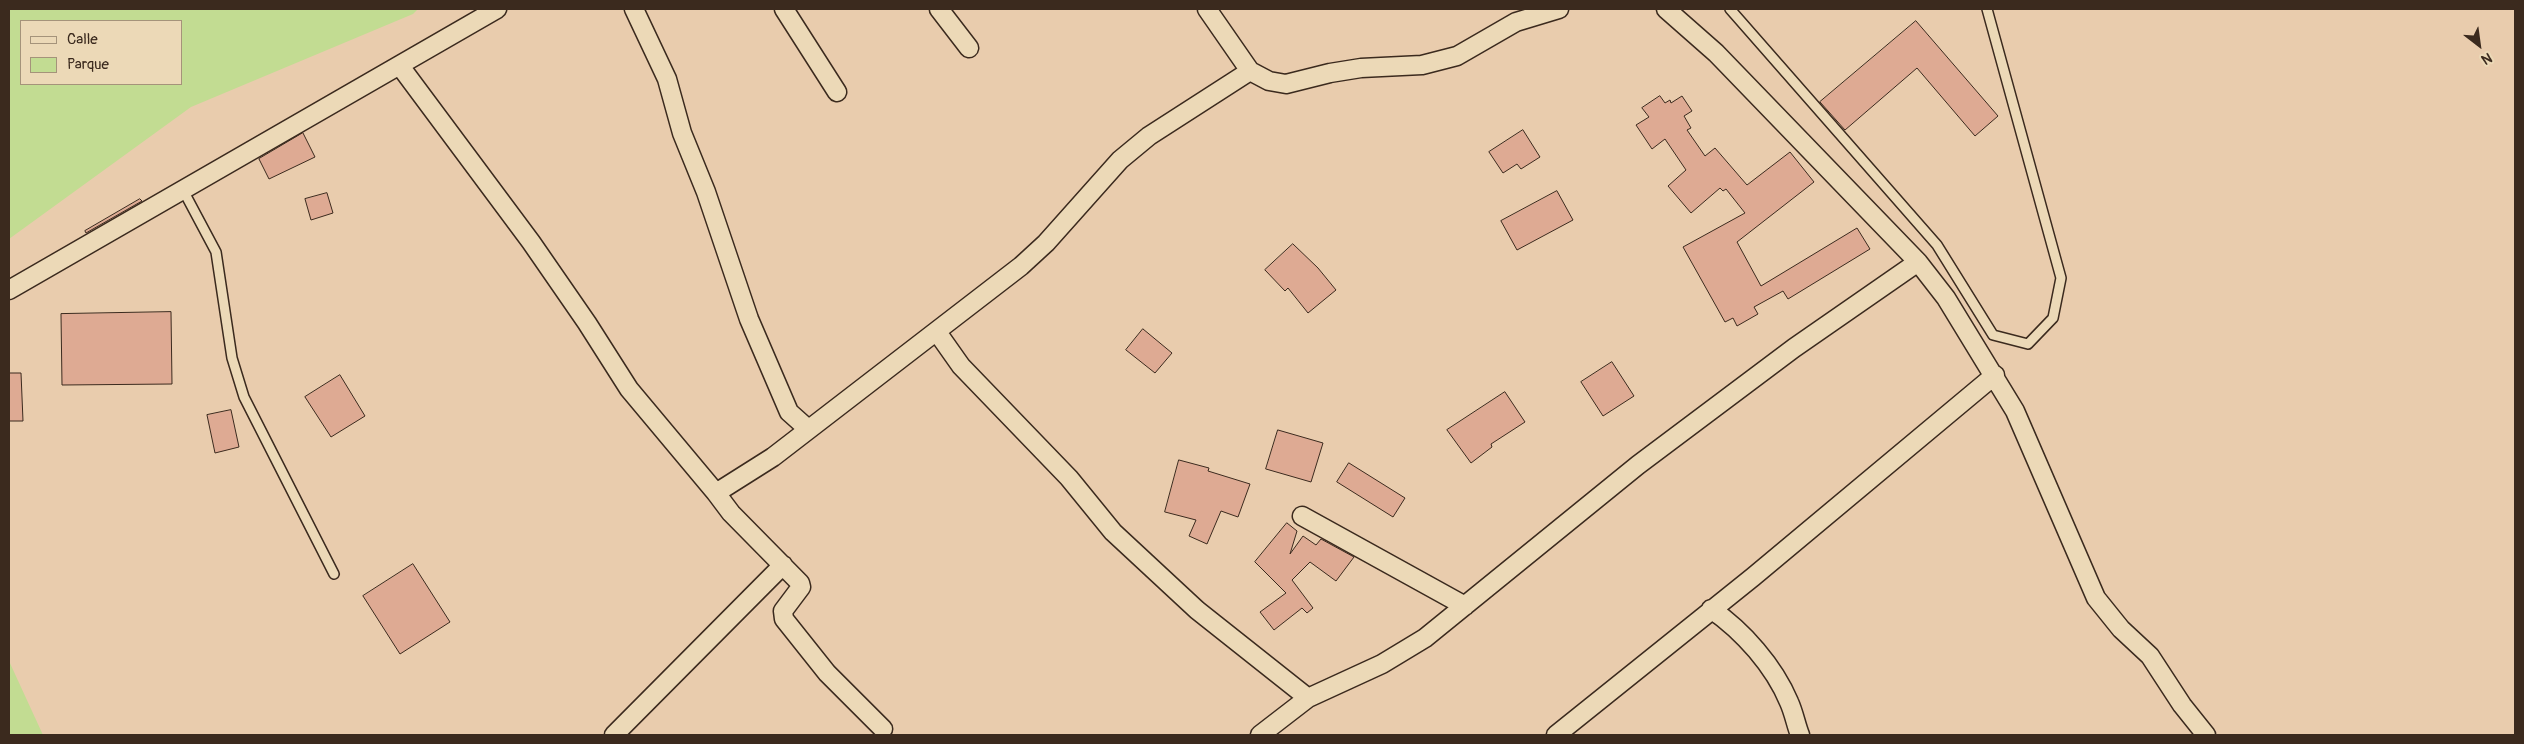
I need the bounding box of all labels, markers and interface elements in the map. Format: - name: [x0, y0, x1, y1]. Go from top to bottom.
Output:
- legend: [20, 20, 182, 85]
- north arrow: [2454, 20, 2504, 70]
- text: Calle: [67, 30, 98, 49]
- text: N: [2478, 49, 2495, 68]
- text: Parque: [67, 55, 109, 74]

